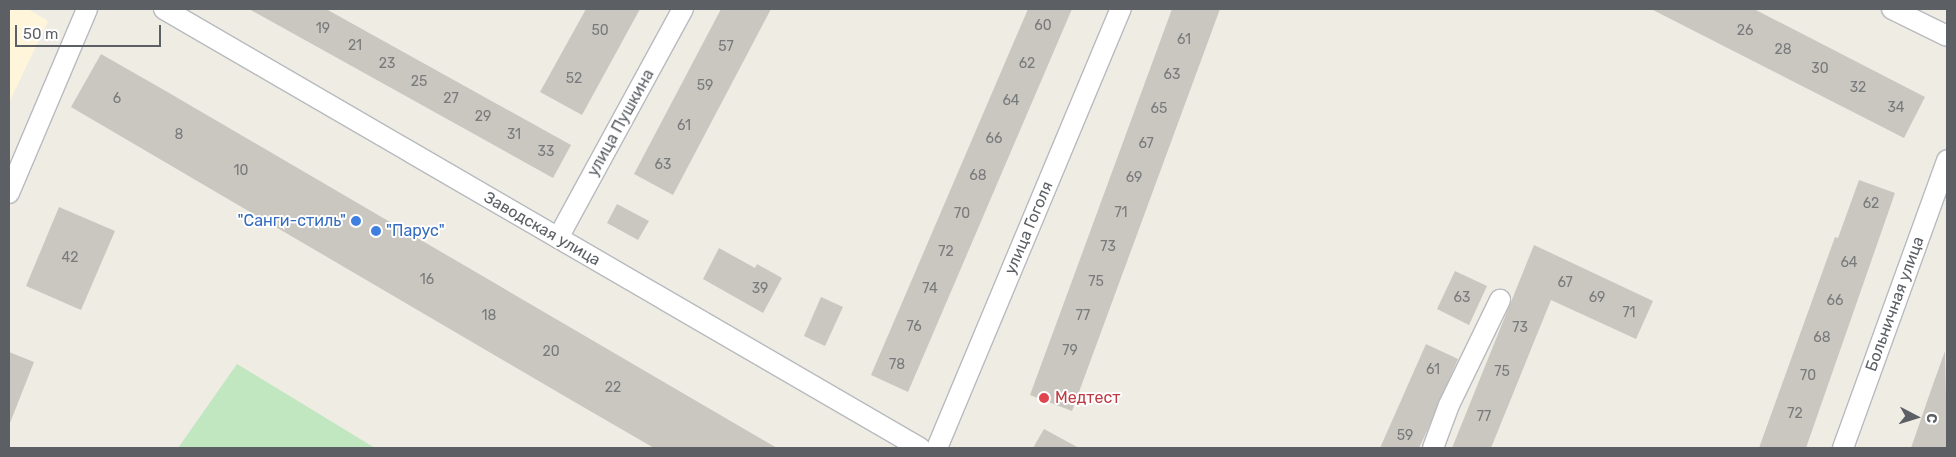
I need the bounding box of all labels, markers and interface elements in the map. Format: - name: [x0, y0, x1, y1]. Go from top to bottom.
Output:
- scale bar: [18, 15, 164, 47]
- house number: 60: [1034, 18, 1052, 34]
- house number: 19: [316, 21, 330, 37]
- house number: 50: [591, 23, 609, 39]
- house number: 26: [1737, 23, 1753, 39]
- text: 50 m: [23, 25, 58, 43]
- house number: 61: [1177, 32, 1191, 48]
- house number: 21: [348, 38, 362, 54]
- house number: 57: [718, 39, 734, 55]
- house number: 28: [1774, 42, 1792, 58]
- house number: 23: [379, 56, 395, 72]
- house number: 62: [1019, 56, 1035, 72]
- house number: 30: [1811, 61, 1829, 77]
- street label: улица Пушкина: [584, 66, 658, 180]
- house number: 63: [1164, 67, 1180, 83]
- house number: 52: [566, 71, 582, 87]
- house number: 25: [411, 74, 427, 90]
- house number: 59: [697, 78, 713, 94]
- house number: 32: [1850, 80, 1866, 96]
- house number: 6: [113, 91, 121, 107]
- house number: 27: [443, 91, 459, 107]
- house number: 64: [1002, 93, 1020, 109]
- house number: 34: [1887, 100, 1905, 116]
- house number: 65: [1151, 101, 1167, 117]
- house number: 29: [475, 109, 491, 125]
- house number: 61: [677, 118, 691, 134]
- house number: 8: [175, 127, 183, 143]
- house number: 31: [507, 127, 521, 143]
- house number: 66: [986, 131, 1002, 147]
- house number: 67: [1138, 136, 1154, 152]
- house number: 33: [538, 144, 554, 160]
- house number: 63: [655, 157, 671, 173]
- house number: 10: [234, 163, 248, 179]
- house number: 68: [969, 168, 987, 184]
- house number: 69: [1126, 170, 1142, 186]
- street label: улица Гоголя: [1001, 179, 1057, 277]
- street label: Заводская улица: [480, 188, 604, 270]
- house number: 62: [1863, 196, 1879, 212]
- house number: 71: [1114, 205, 1128, 221]
- house number: 70: [954, 206, 970, 222]
- place label: "Санги-стиль": [238, 211, 346, 231]
- marker: "Санги-стиль": [350, 215, 362, 227]
- place label: "Парус": [386, 221, 445, 241]
- marker: "Парус": [370, 225, 382, 237]
- street label: Больничная улица: [1862, 234, 1928, 374]
- house number: 73: [1100, 239, 1116, 255]
- house number: 72: [938, 244, 954, 260]
- house number: 42: [62, 250, 78, 266]
- house number: 64: [1840, 255, 1858, 271]
- house number: 16: [420, 272, 434, 288]
- house number: 75: [1088, 274, 1104, 290]
- house number: 67: [1557, 275, 1573, 291]
- house number: 39: [752, 281, 768, 297]
- house number: 74: [922, 281, 938, 297]
- house number: 63: [1454, 290, 1470, 306]
- house number: 69: [1589, 290, 1605, 306]
- house number: 66: [1827, 293, 1843, 309]
- house number: 71: [1622, 305, 1636, 321]
- house number: 18: [482, 308, 496, 324]
- house number: 77: [1076, 308, 1090, 324]
- house number: 76: [906, 319, 922, 335]
- house number: 73: [1512, 320, 1528, 336]
- house number: 68: [1813, 330, 1831, 346]
- house number: 79: [1062, 343, 1078, 359]
- house number: 20: [542, 344, 560, 360]
- house number: 78: [889, 357, 905, 373]
- house number: 61: [1426, 362, 1440, 378]
- house number: 75: [1494, 364, 1510, 380]
- house number: 70: [1800, 368, 1816, 384]
- house number: 22: [605, 380, 621, 396]
- place label: Медтест: [1055, 388, 1120, 408]
- marker: Медтест: [1037, 391, 1051, 405]
- north arrow: [1891, 392, 1941, 442]
- house number: 72: [1787, 406, 1803, 422]
- house number: 77: [1477, 409, 1491, 425]
- text: С: [1923, 413, 1940, 424]
- house number: 59: [1397, 428, 1413, 444]

